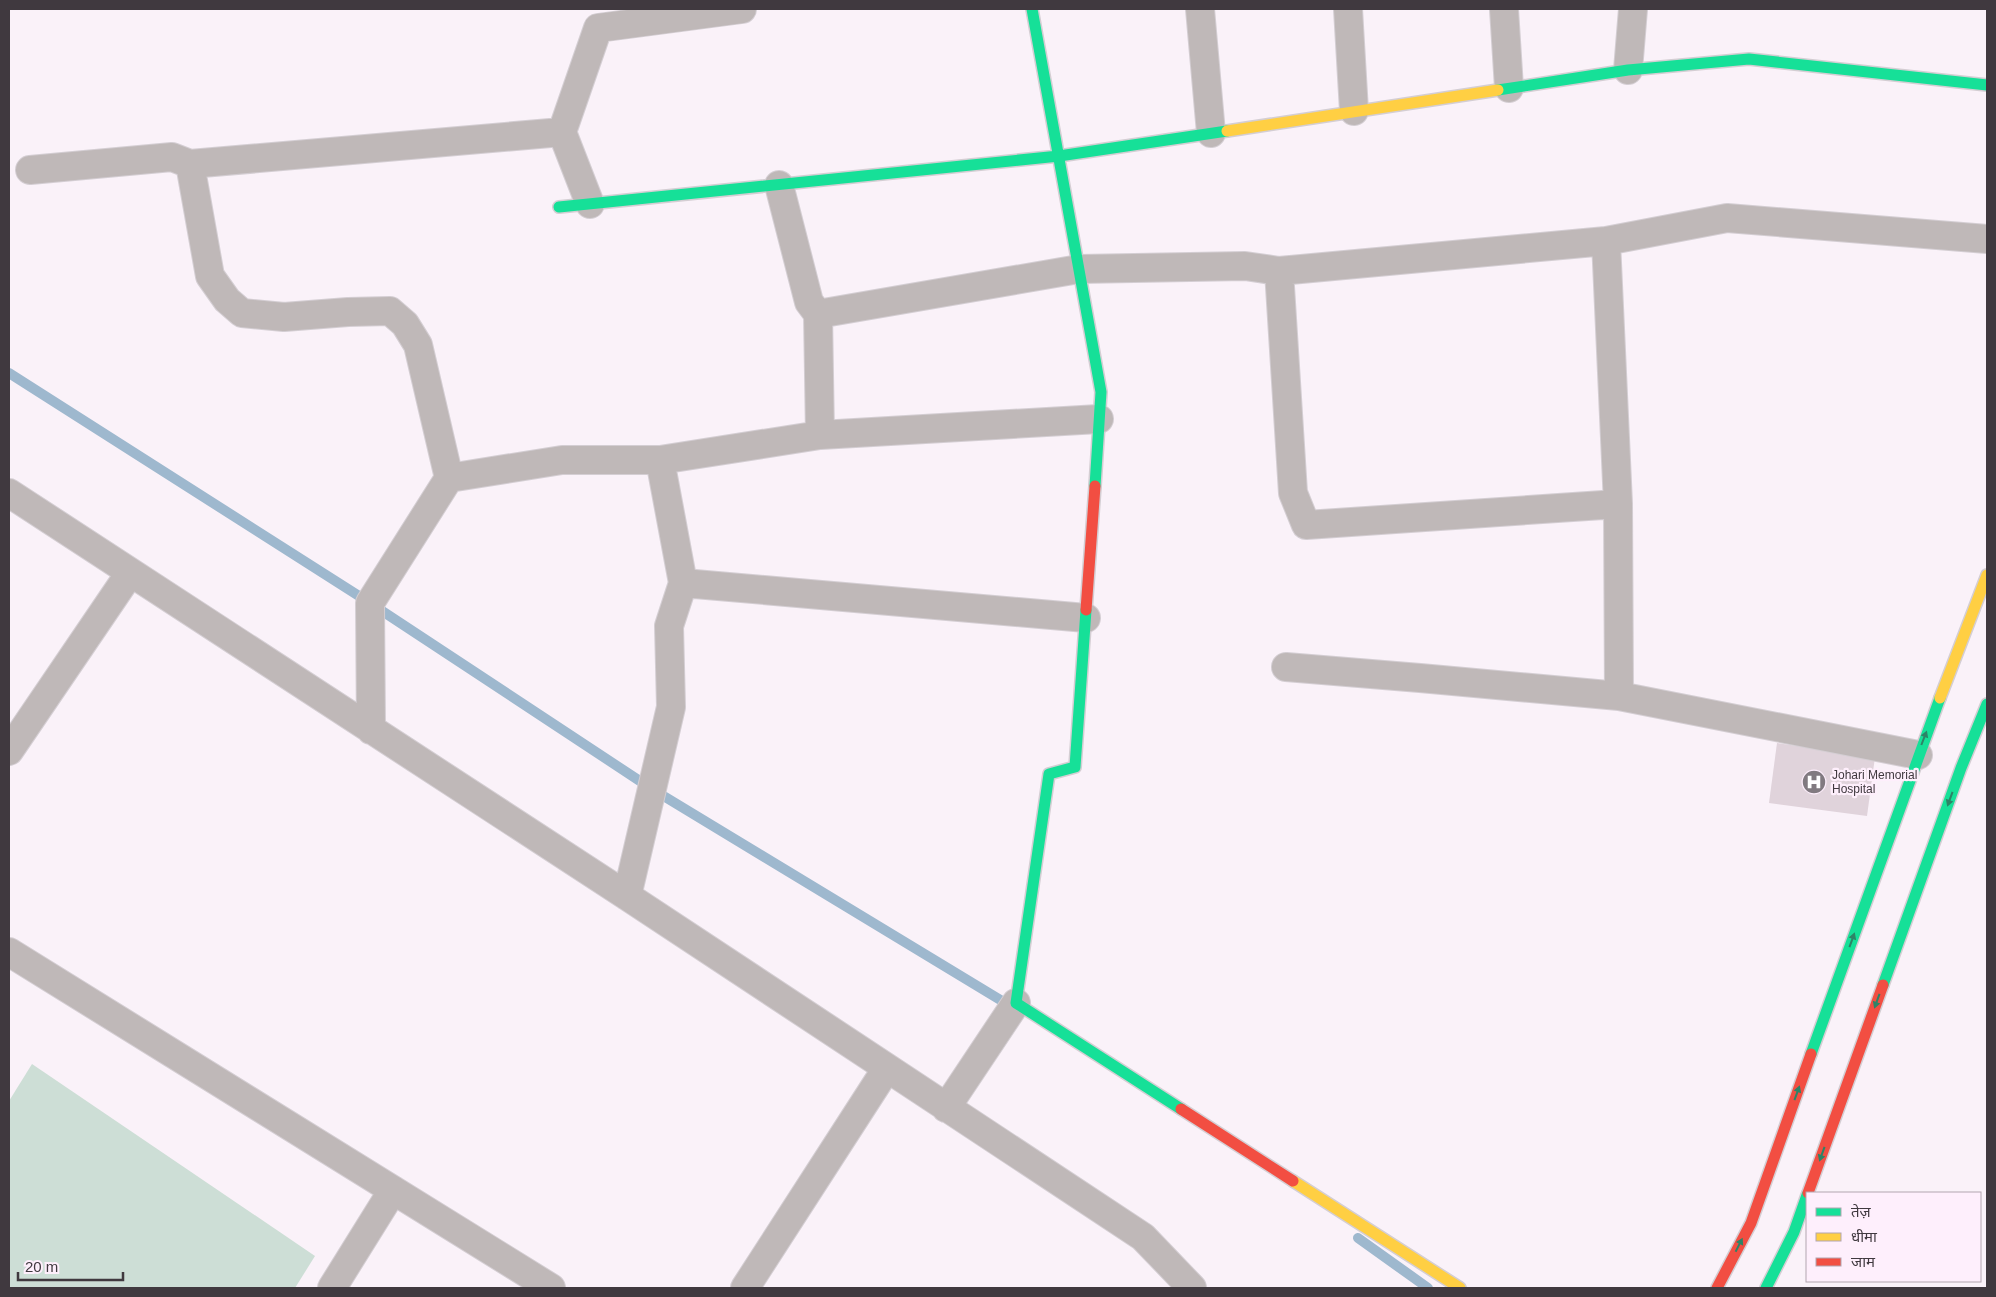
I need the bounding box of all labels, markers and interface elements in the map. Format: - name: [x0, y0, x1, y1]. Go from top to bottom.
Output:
- one-way arrow: [1920, 730, 1928, 745]
- place label: Johari Memorial Hospital: [1832, 768, 1917, 796]
- hospital icon: Johari Memorial Hospital: [1801, 769, 1827, 795]
- one-way arrow: [1946, 791, 1953, 806]
- one-way arrow: [1849, 933, 1856, 948]
- one-way arrow: [1873, 994, 1881, 1009]
- one-way arrow: [1794, 1086, 1801, 1101]
- one-way arrow: [1818, 1147, 1826, 1162]
- legend: [1806, 1192, 1981, 1282]
- text: तेज़: [1851, 1203, 1872, 1220]
- text: धीमा: [1851, 1228, 1878, 1245]
- one-way arrow: [1735, 1238, 1743, 1252]
- scale bar: [18, 1250, 122, 1282]
- text: जाम: [1851, 1253, 1876, 1270]
- text: 20 m: [25, 1258, 58, 1275]

